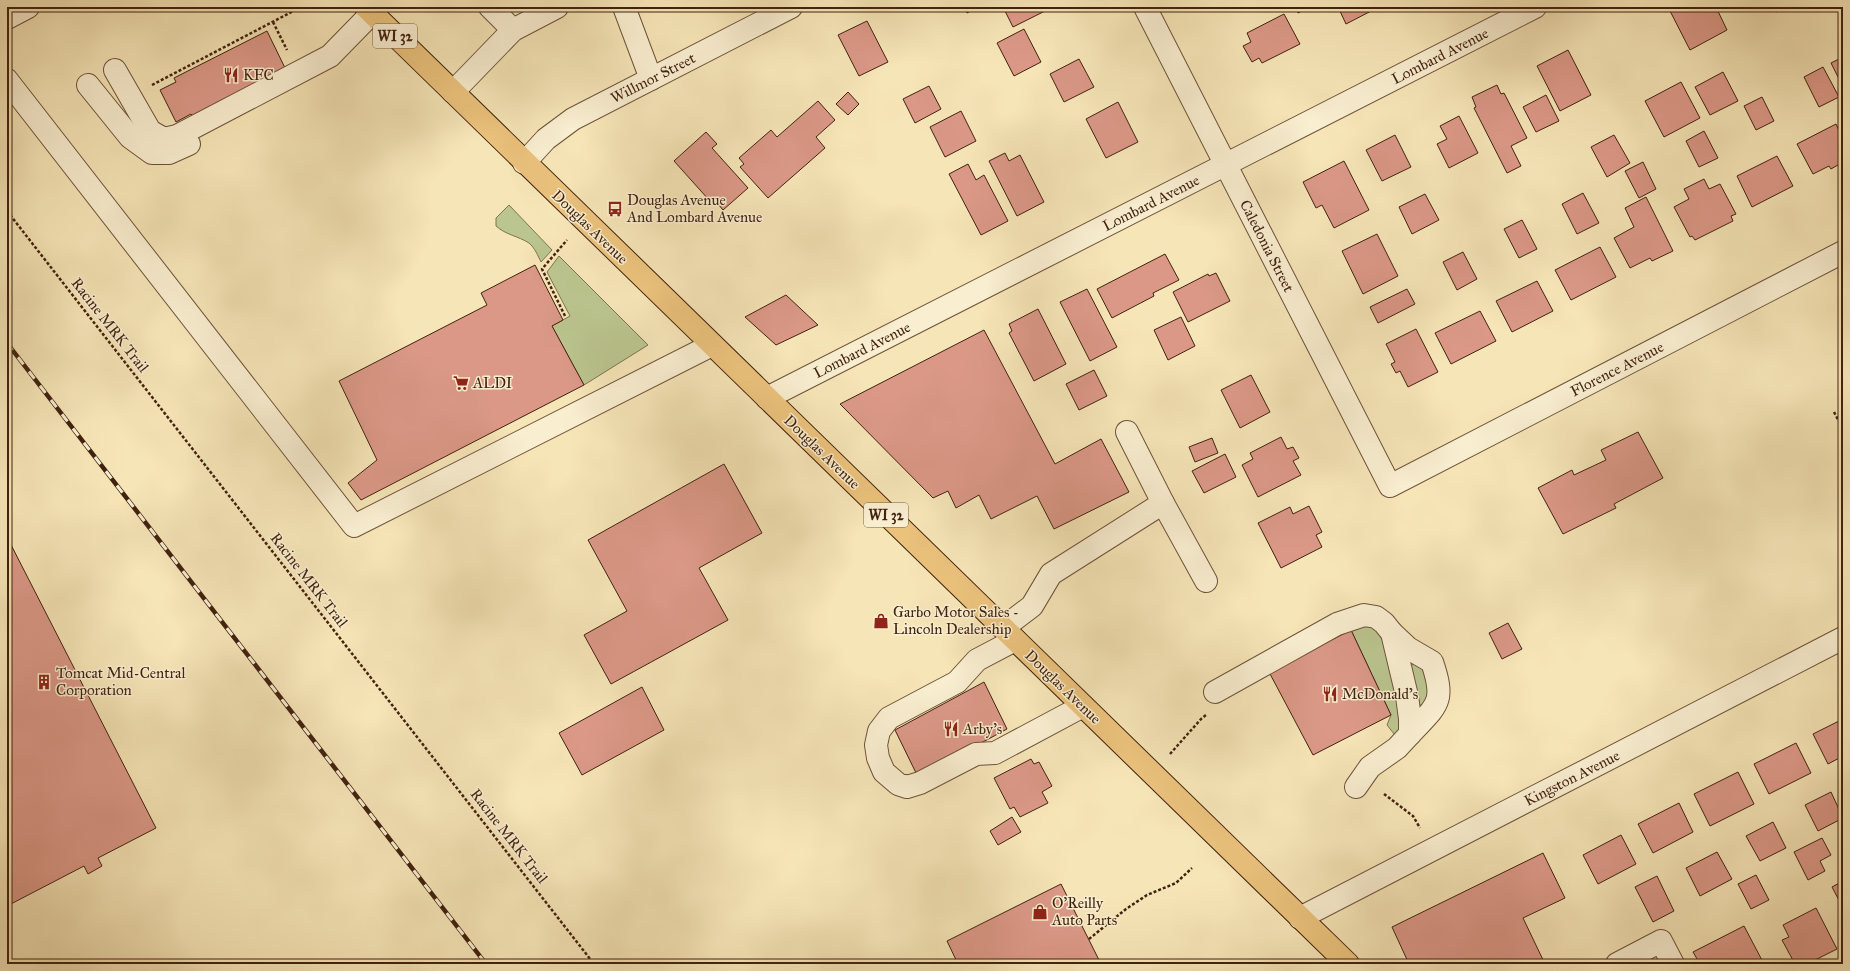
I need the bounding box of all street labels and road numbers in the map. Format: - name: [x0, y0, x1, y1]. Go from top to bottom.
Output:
- road number: WI 32: [373, 24, 417, 48]
- street label: Lombard Avenue: [1389, 24, 1491, 88]
- street label: Willmor Street: [608, 49, 699, 107]
- street label: Lombard Avenue: [1100, 171, 1202, 235]
- street label: Douglas Avenue: [548, 186, 632, 268]
- street label: Caledonia Street: [1236, 197, 1298, 296]
- street label: Racine MRK Trail: [68, 274, 153, 377]
- street label: Lombard Avenue: [811, 318, 913, 382]
- street label: Florence Avenue: [1567, 338, 1667, 400]
- street label: Douglas Avenue: [780, 411, 864, 493]
- road number: WI 32: [864, 503, 908, 527]
- street label: Racine MRK Trail: [267, 529, 352, 632]
- street label: Douglas Avenue: [1021, 646, 1105, 728]
- street label: Kingston Avenue: [1521, 746, 1623, 810]
- street label: Racine MRK Trail: [467, 785, 552, 888]

